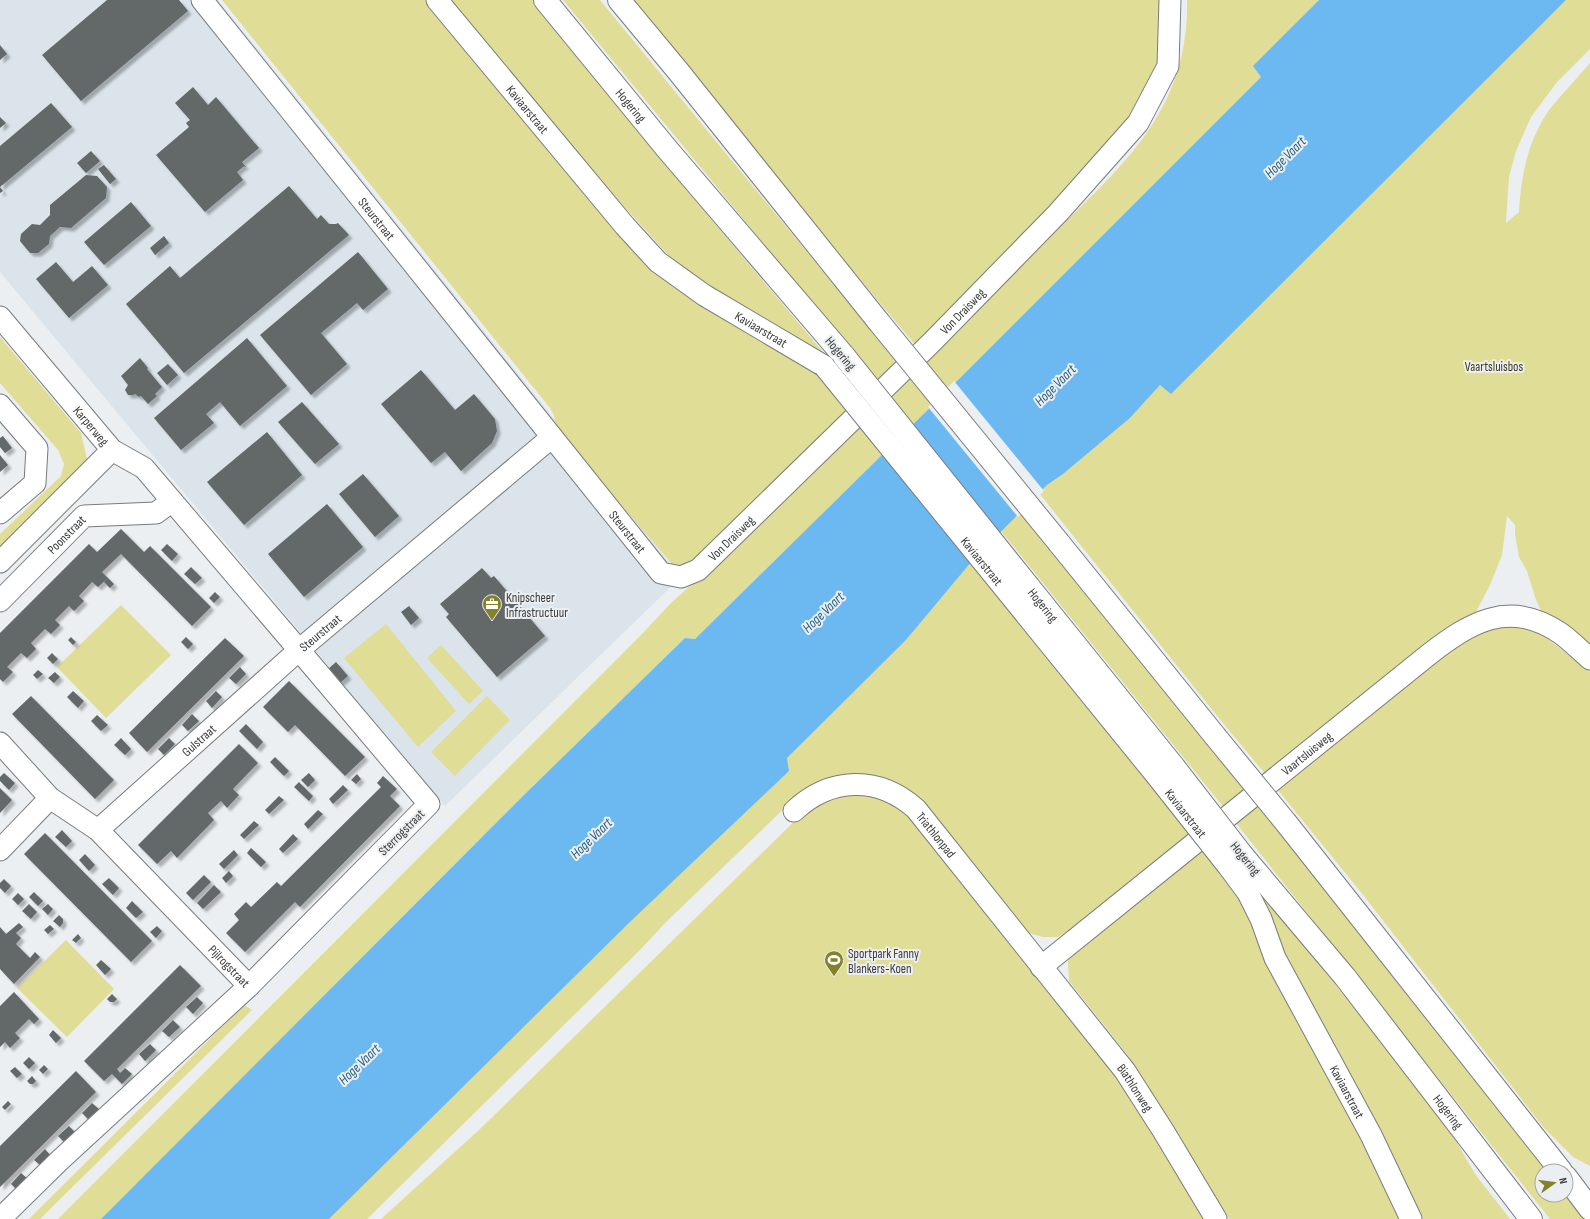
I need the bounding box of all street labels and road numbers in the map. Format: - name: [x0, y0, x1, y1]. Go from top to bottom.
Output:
- street label: Kaviaarstraat: [502, 82, 552, 137]
- street label: Hogering: [612, 86, 649, 126]
- street label: Steurstraat: [354, 195, 398, 244]
- street label: Von Draisweg: [937, 285, 989, 338]
- street label: Kaviaarstraat: [732, 308, 790, 351]
- street label: Hogering: [821, 333, 859, 374]
- street label: Karperweg: [70, 403, 112, 449]
- street label: Steurstraat: [605, 508, 649, 557]
- street label: Poonstraat: [44, 512, 89, 558]
- street label: Von Draisweg: [705, 513, 758, 565]
- street label: Kaviaarstraat: [957, 534, 1006, 589]
- street label: Hogering: [1024, 585, 1061, 626]
- street label: Steurstraat: [296, 611, 345, 655]
- street label: Gulstraat: [179, 721, 220, 760]
- street label: Vaartsluisweg: [1279, 729, 1336, 779]
- street label: Kaviaarstraat: [1161, 786, 1210, 841]
- street label: Sterrogstraat: [375, 806, 428, 859]
- street label: Triathlonpad: [912, 809, 959, 861]
- street label: Hogering: [1227, 838, 1264, 879]
- street label: Pijlrogstraat: [205, 942, 253, 991]
- street label: Biathlonweg: [1113, 1061, 1156, 1115]
- street label: Kaviaarstraat: [1326, 1063, 1367, 1121]
- street label: Hogering: [1429, 1092, 1466, 1133]

